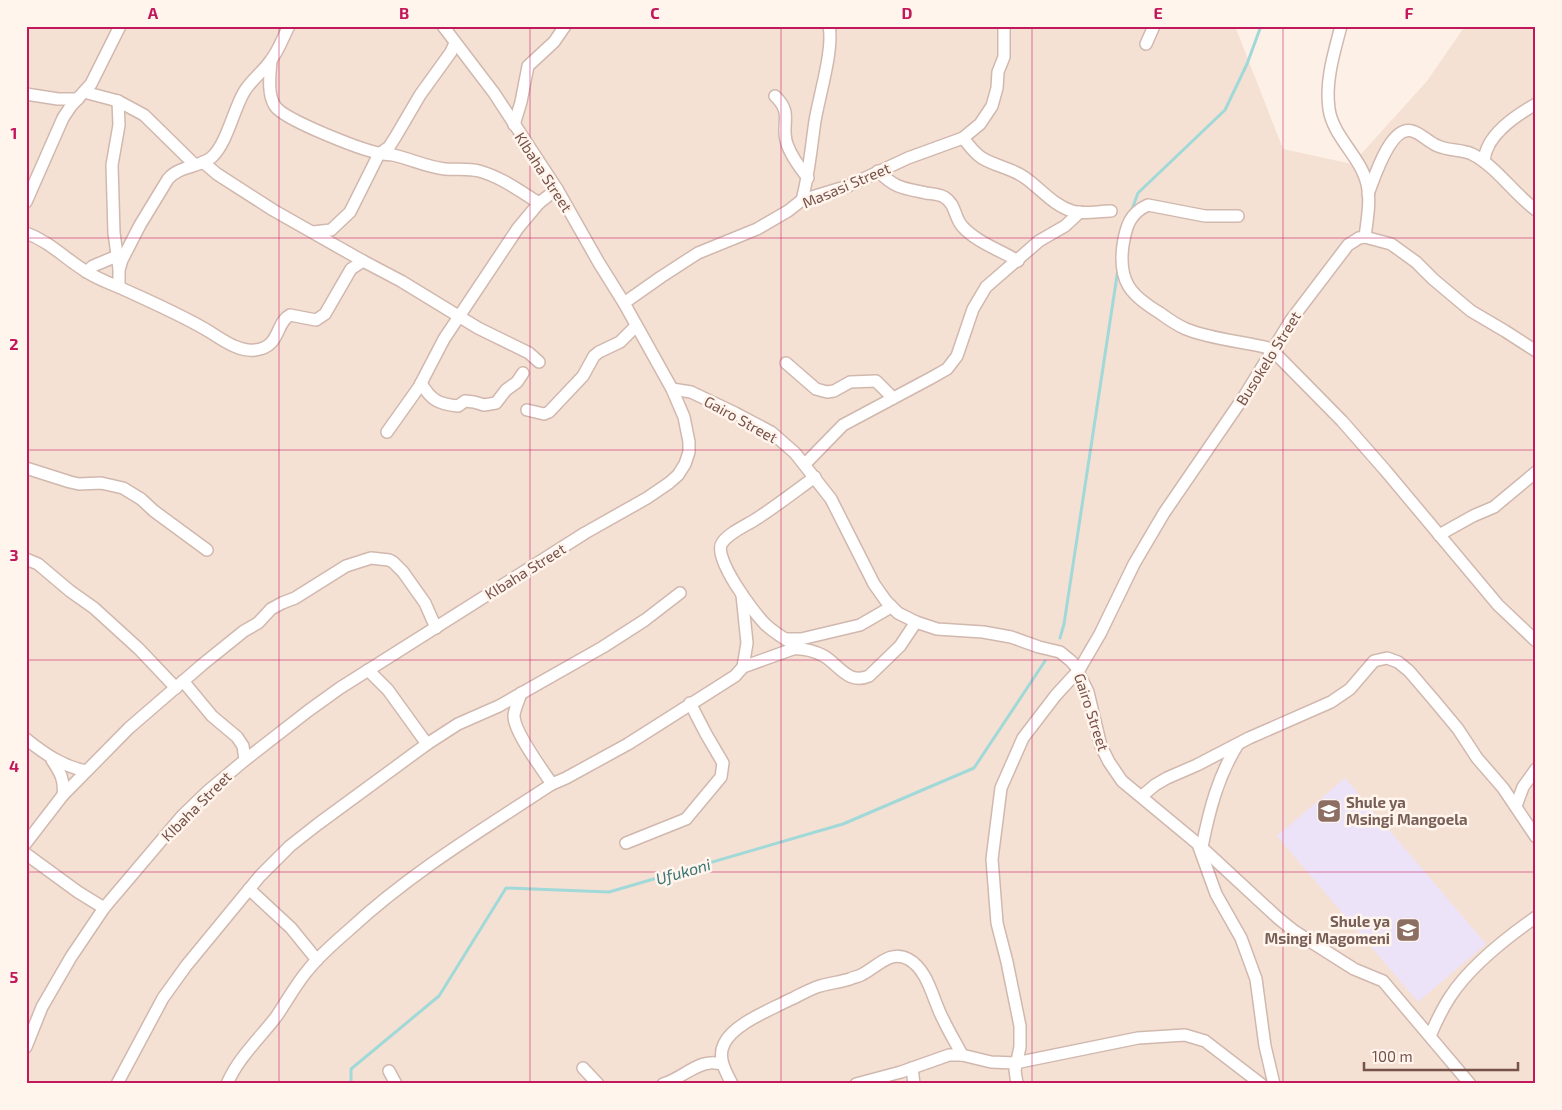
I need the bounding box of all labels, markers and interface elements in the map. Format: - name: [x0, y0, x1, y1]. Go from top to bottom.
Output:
- text: A: [148, 3, 159, 22]
- text: B: [399, 3, 409, 22]
- text: C: [650, 3, 660, 22]
- text: D: [902, 3, 913, 22]
- text: E: [1153, 3, 1163, 22]
- text: F: [1405, 3, 1414, 22]
- text: 1: [11, 123, 17, 142]
- street label: KIbaha Street: [512, 129, 577, 216]
- street label: Masasi Street: [799, 158, 893, 212]
- street label: Busokelo Street: [1232, 307, 1304, 408]
- text: 2: [9, 334, 19, 353]
- street label: Gairo Street: [701, 392, 781, 447]
- street label: KIbaha Street: [481, 539, 569, 603]
- text: 3: [9, 545, 19, 564]
- street label: Gairo Street: [1071, 671, 1113, 753]
- text: 4: [9, 756, 19, 775]
- street label: KIbaha Street: [157, 767, 235, 845]
- place label: Shule ya Msingi Mangoela: [1346, 793, 1468, 828]
- school or university icon: Shule ya Msingi Mangoela: [1316, 798, 1342, 824]
- water label: Ufukoni: [653, 854, 713, 888]
- place label: Shule ya Msingi Magomeni: [1264, 912, 1390, 947]
- school or university icon: Shule ya Msingi Magomeni: [1395, 917, 1421, 943]
- text: 5: [10, 967, 19, 986]
- scale bar: [1364, 1040, 1518, 1072]
- text: 100 m: [1372, 1047, 1413, 1065]

